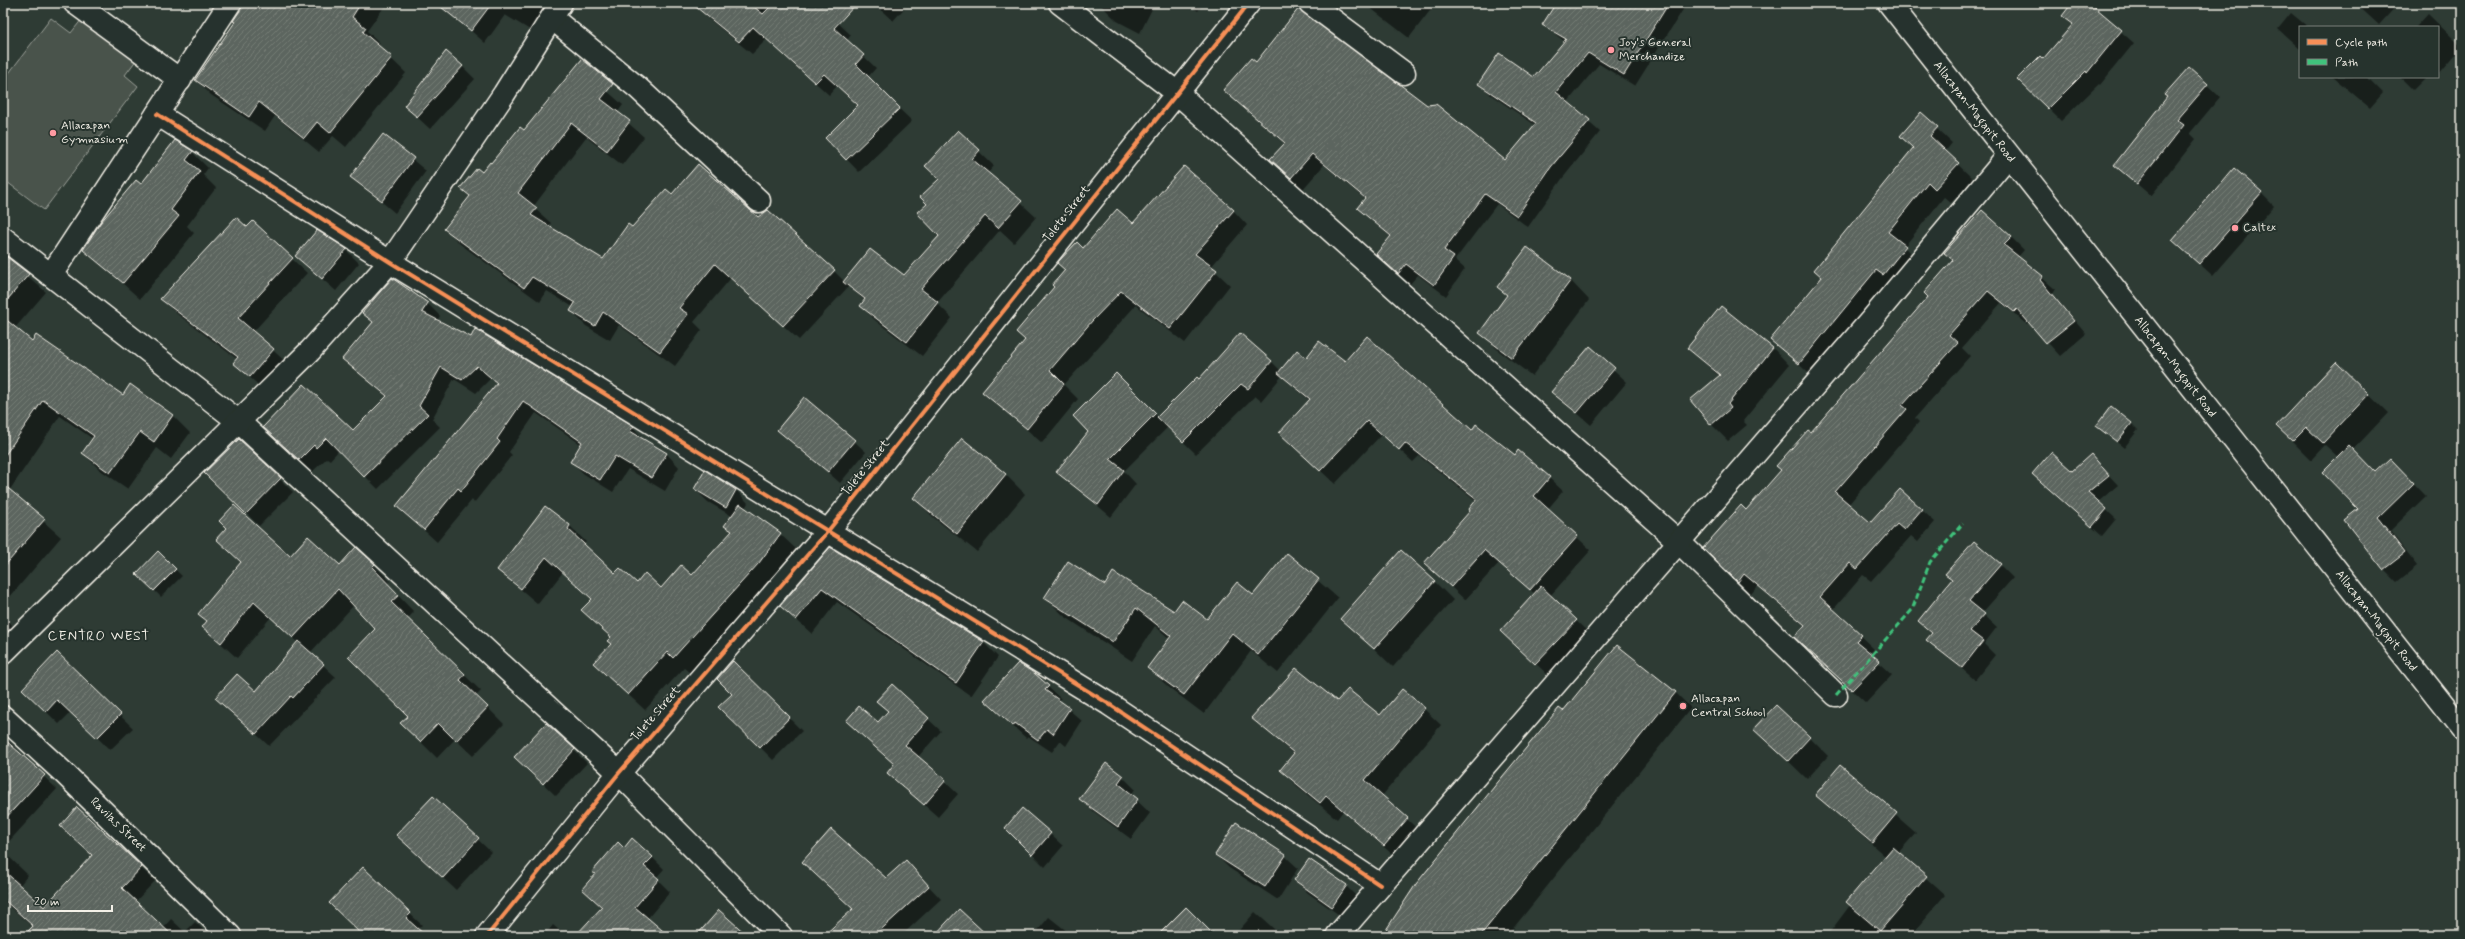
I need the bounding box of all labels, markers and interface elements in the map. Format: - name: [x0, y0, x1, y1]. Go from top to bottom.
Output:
- legend: [2299, 26, 2439, 78]
- place label: Joy's General Merchandize: [1619, 35, 1691, 65]
- text: Cycle path: [2335, 35, 2387, 51]
- marker: Joy's General Merchandize: [1606, 45, 1616, 55]
- text: Path: [2335, 55, 2358, 71]
- street label: Allacapan-Magapit Road: [1929, 58, 2019, 167]
- place label: Allacapan Gymnasium: [61, 118, 128, 148]
- marker: Allacapan Gymnasium: [48, 128, 58, 138]
- street label: Tolete Street: [1040, 182, 1094, 246]
- place label: Caltex: [2243, 220, 2276, 236]
- marker: Caltex: [2230, 223, 2240, 233]
- street label: Allacapan-Magapit Road: [2130, 313, 2220, 422]
- street label: Tolete Street: [838, 436, 894, 500]
- street label: Allacapan-Magapit Road: [2331, 567, 2421, 676]
- district label: CENTRO WEST: [48, 627, 150, 645]
- street label: Tolete Street: [628, 683, 684, 745]
- place label: Allacapan Central School: [1691, 691, 1766, 721]
- marker: Allacapan Central School: [1678, 701, 1688, 711]
- street label: Ravilas Street: [86, 794, 150, 856]
- scale bar: [28, 887, 112, 913]
- text: 20 m: [34, 894, 60, 910]

